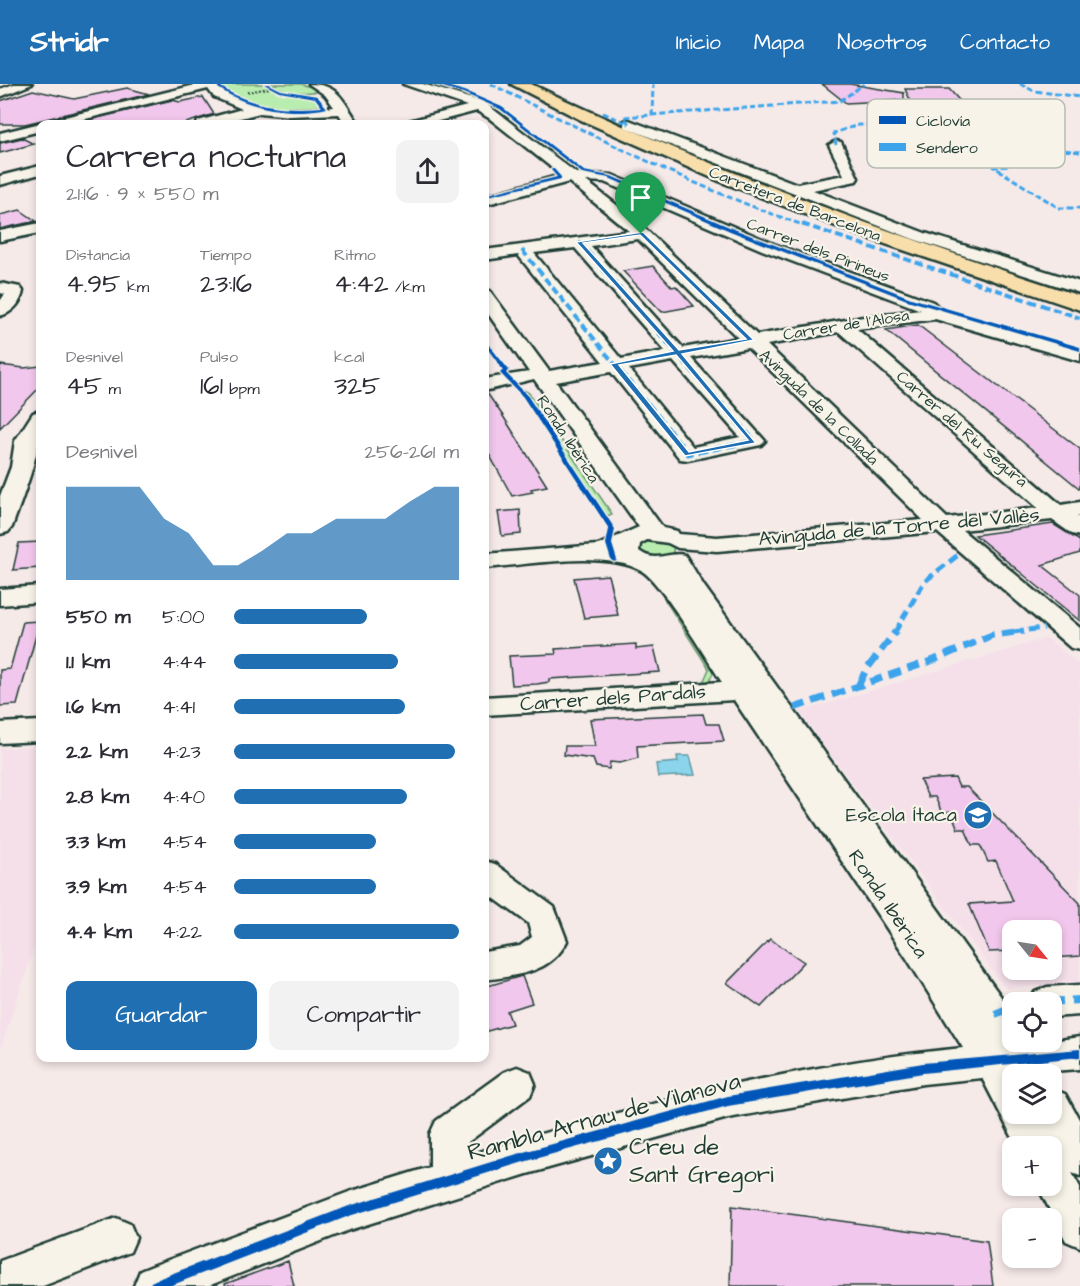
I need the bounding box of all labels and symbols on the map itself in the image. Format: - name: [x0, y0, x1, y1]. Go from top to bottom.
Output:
- legend: [867, 99, 1065, 168]
- text: Ciclovía: [916, 110, 970, 132]
- text: Sendero: [916, 137, 978, 159]
- street label: Carretera de Barcelona: [706, 161, 884, 247]
- pin: [615, 172, 666, 234]
- street label: Carrer dels Pirineus: [743, 213, 893, 287]
- street label: Carrer de l'Alosa: [781, 304, 911, 346]
- street label: Avinguda de la Collada: [754, 344, 884, 471]
- street label: Carrer del Riu Segura: [891, 366, 1032, 493]
- street label: Ronda Ibèrica: [531, 391, 605, 487]
- street label: Avinguda de la Torre del Vallès: [757, 501, 1041, 554]
- street label: Carrer dels Pardals: [519, 678, 707, 718]
- school or university icon: Escola Ítaca: [962, 799, 994, 831]
- place label: Escola Ítaca: [846, 801, 957, 829]
- street label: Ronda Ibèrica: [841, 844, 935, 964]
- north arrow: [1002, 920, 1062, 980]
- street label: Rambla Arnau de Vilanova: [464, 1064, 744, 1170]
- place label: Creu de Sant Gregori: [629, 1130, 774, 1193]
- place icon: Creu de Sant Gregori: [592, 1145, 624, 1177]

